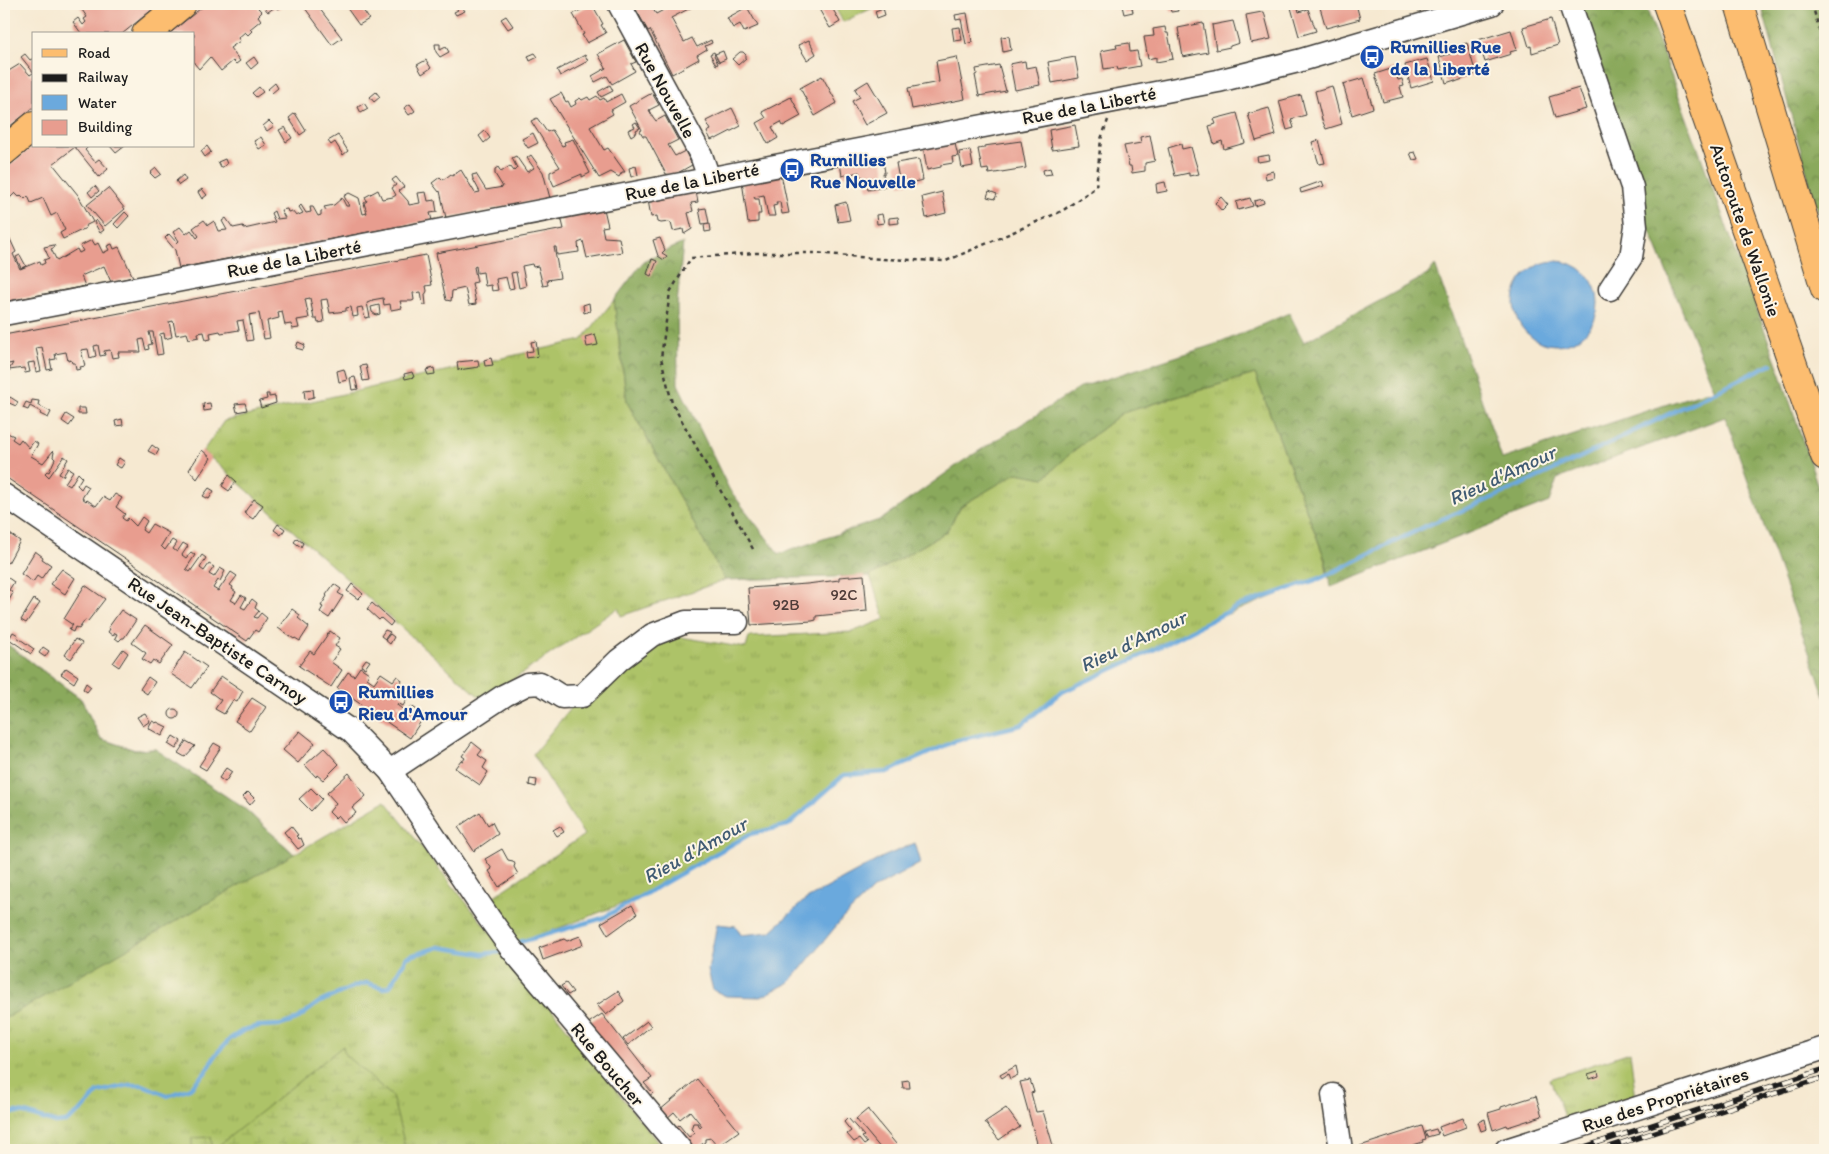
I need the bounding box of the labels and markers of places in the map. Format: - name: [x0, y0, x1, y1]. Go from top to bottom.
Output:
- place label: Rumillies Rue de la Liberté: [1390, 35, 1501, 80]
- bus stop icon: Rumillies Rue de la Liberté: [1359, 44, 1385, 70]
- place label: Rumillies Rue Nouvelle: [810, 148, 916, 193]
- bus stop icon: Rumillies Rue Nouvelle: [779, 157, 805, 183]
- place label: Rumillies Rieu d'Amour: [358, 680, 468, 725]
- bus stop icon: Rumillies Rieu d'Amour: [328, 689, 354, 715]

